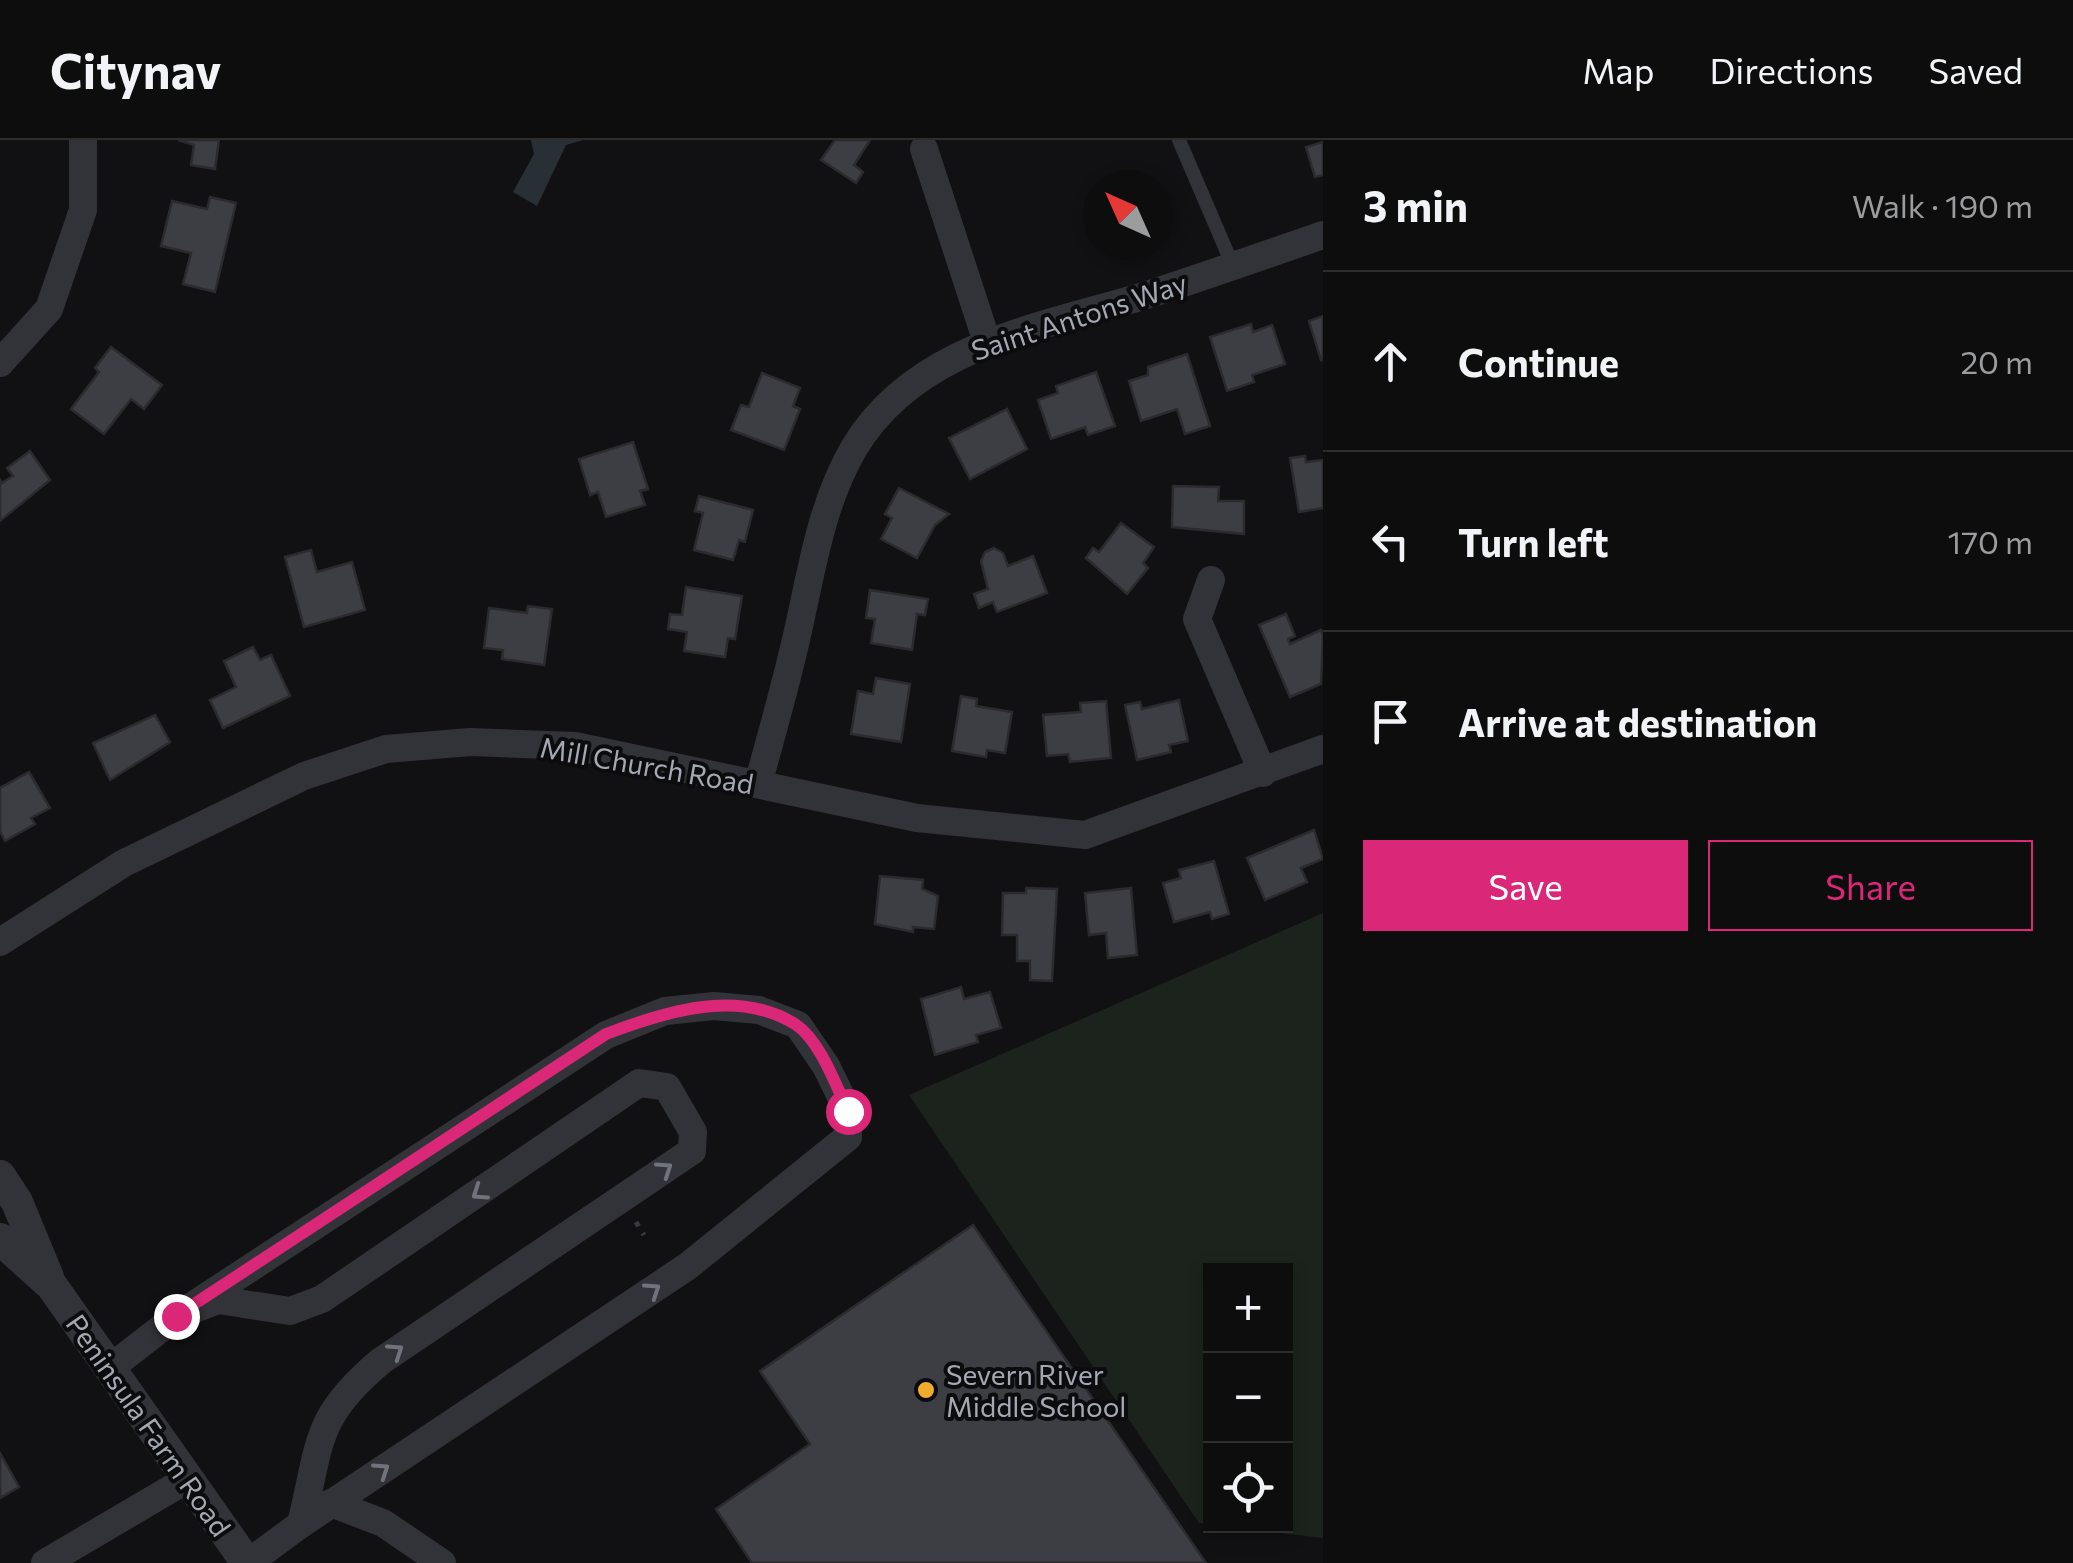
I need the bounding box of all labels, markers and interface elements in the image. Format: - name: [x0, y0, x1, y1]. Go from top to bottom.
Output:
- text: Citynav: [50, 40, 221, 99]
- text: Map: [1582, 48, 1654, 91]
- text: Directions: [1709, 48, 1874, 91]
- text: Saved: [1929, 48, 2023, 91]
- north arrow: [1083, 170, 1173, 260]
- text: 3 min: [1363, 179, 1468, 231]
- text: Walk · 190 m: [1852, 185, 2033, 225]
- street label: Saint Antons Way: [967, 265, 1191, 367]
- icon: ahead: [1363, 334, 1418, 389]
- text: Continue: [1458, 338, 1619, 385]
- text: 20 m: [1960, 341, 2033, 381]
- icon: left: [1363, 514, 1418, 569]
- text: Turn left: [1458, 518, 1609, 565]
- text: 170 m: [1948, 521, 2033, 561]
- icon: arrive: [1363, 694, 1418, 749]
- text: Arrive at destination: [1458, 698, 1817, 745]
- street label: Mill Church Road: [538, 730, 756, 800]
- button: Save: [1363, 840, 1688, 931]
- button: Share: [1708, 840, 2033, 931]
- route start: [826, 1089, 872, 1135]
- one-way arrow: [654, 1163, 673, 1181]
- one-way arrow: [472, 1180, 490, 1199]
- map controls: [1203, 1263, 1293, 1533]
- button: +: [1203, 1263, 1293, 1353]
- one-way arrow: [642, 1283, 660, 1302]
- route end: [154, 1294, 200, 1340]
- street label: Peninsula Farm Road: [60, 1307, 238, 1543]
- one-way arrow: [384, 1345, 403, 1363]
- button: −: [1203, 1353, 1293, 1443]
- place label: Severn River Middle School: [946, 1357, 1126, 1423]
- marker: Severn River Middle School: [915, 1379, 937, 1401]
- button: locate: [1203, 1443, 1293, 1533]
- one-way arrow: [371, 1463, 389, 1482]

